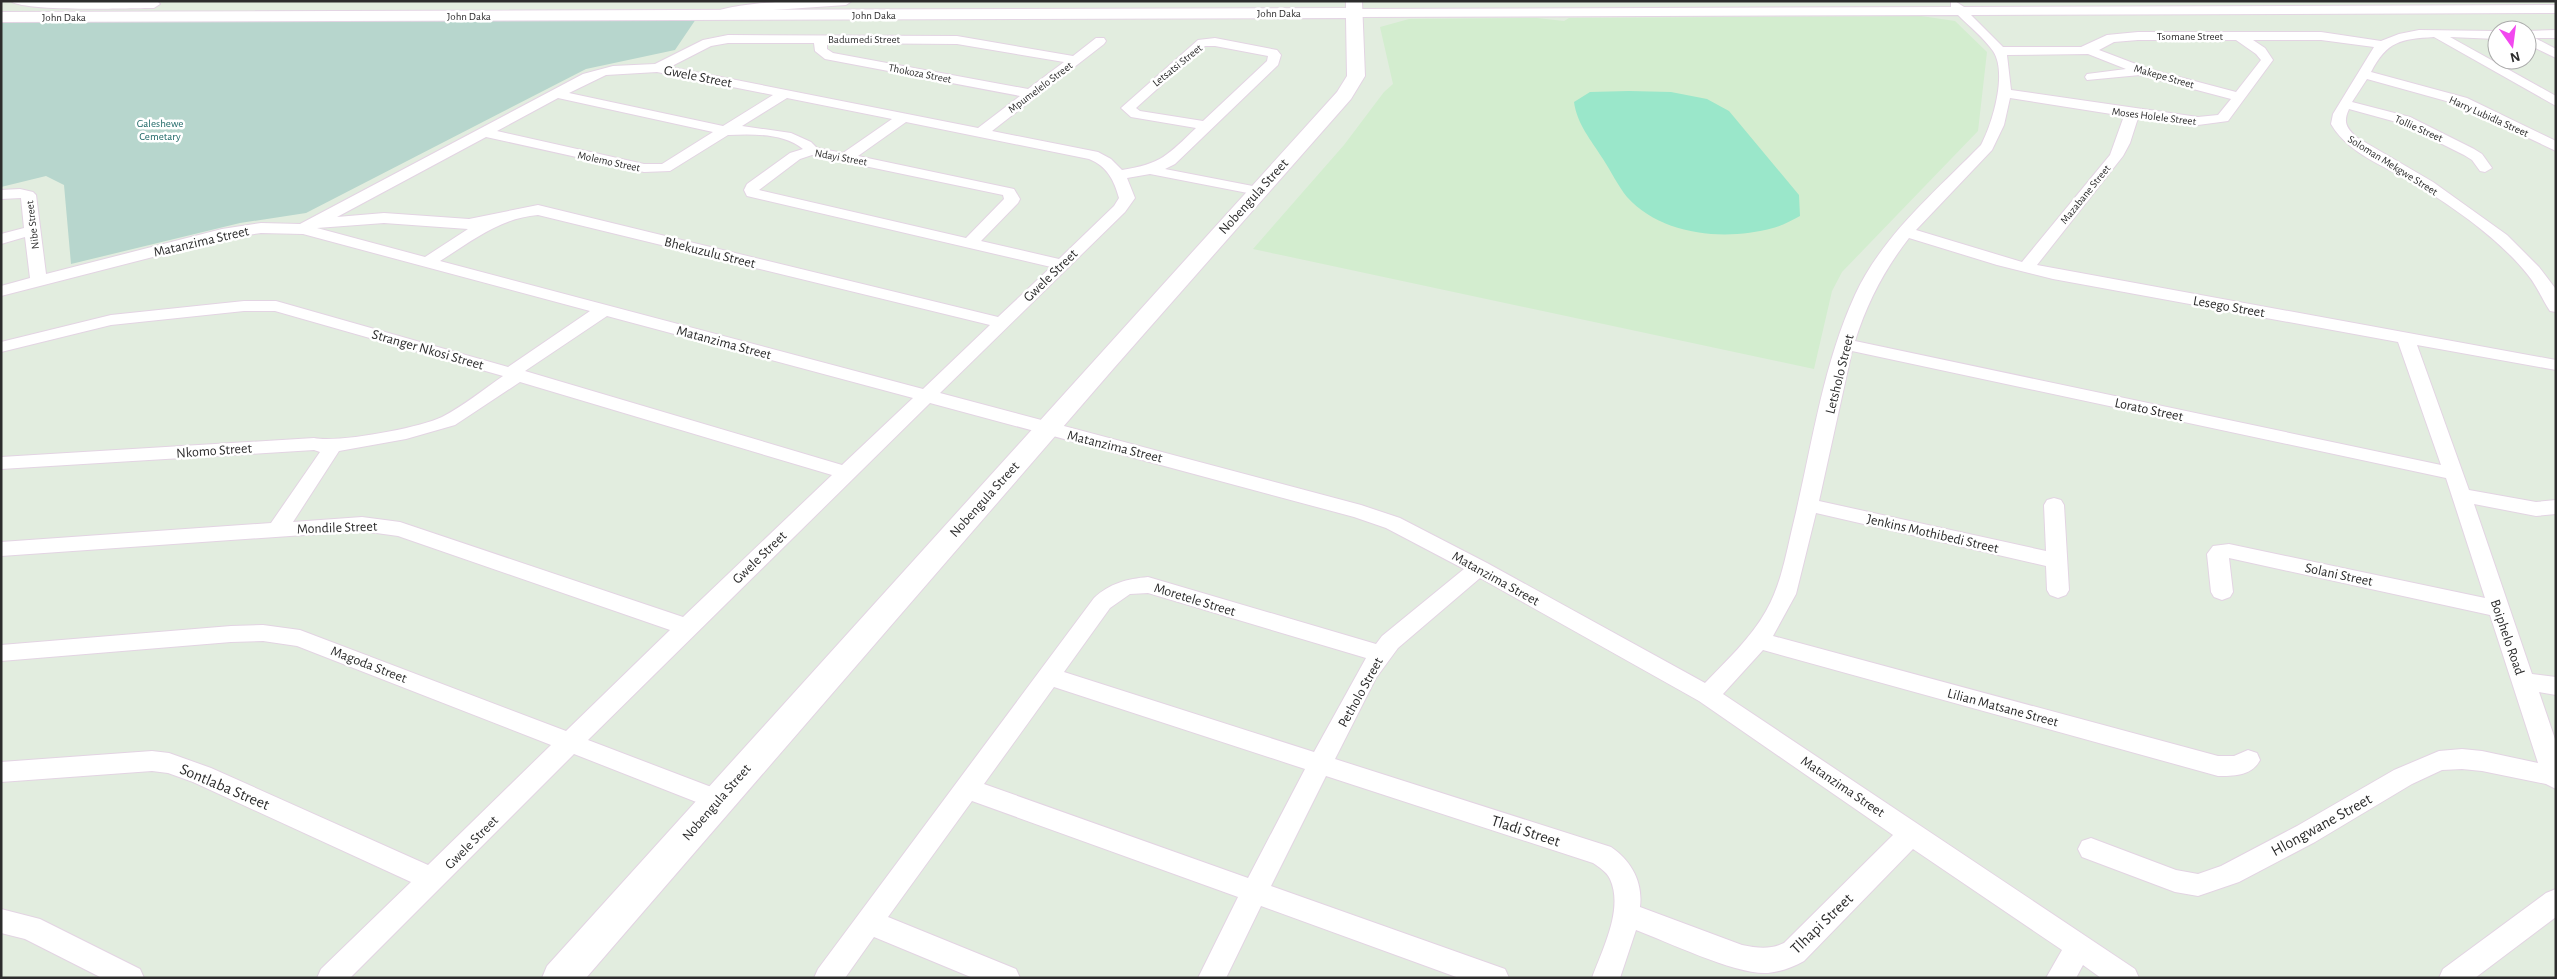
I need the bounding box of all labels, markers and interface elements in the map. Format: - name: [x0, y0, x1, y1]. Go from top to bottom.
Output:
- street label: John Daka: [1257, 8, 1301, 19]
- street label: John Daka: [852, 10, 896, 21]
- street label: John Daka: [447, 11, 491, 22]
- street label: John Daka: [42, 12, 86, 23]
- north arrow: [2487, 20, 2537, 70]
- street label: Tsomane Street: [2157, 31, 2224, 42]
- street label: Badumedi Street: [828, 34, 901, 45]
- street label: Letsatsi Street: [1150, 42, 1205, 89]
- text: N: [2508, 49, 2521, 65]
- street label: Mpumelelo Street: [1006, 59, 1075, 115]
- street label: Thokoza Street: [888, 62, 953, 85]
- street label: Makepe Street: [2133, 63, 2196, 90]
- street label: Gwele Street: [663, 64, 734, 91]
- street label: Harry Lubidla Street: [2447, 94, 2531, 139]
- street label: Moses Holele Street: [2111, 106, 2197, 127]
- street label: Tollie Street: [2393, 113, 2445, 144]
- park label: Galeshewe Cemetary: [137, 118, 183, 142]
- street label: Soloman Mekgwe Street: [2346, 133, 2440, 198]
- street label: Ndayi Street: [814, 147, 868, 168]
- street label: Molemo Street: [577, 150, 642, 174]
- street label: Nobengula Street: [1216, 156, 1291, 237]
- street label: Mazabane Street: [2058, 162, 2113, 226]
- street label: Nibe Street: [24, 200, 41, 250]
- street label: Matanzima Street: [152, 224, 251, 260]
- street label: Bhekuzulu Street: [663, 235, 757, 271]
- street label: Gwele Street: [1021, 246, 1081, 305]
- street label: Lesego Street: [2192, 294, 2266, 320]
- street label: Matanzima Street: [675, 324, 773, 362]
- street label: Stranger Nkosi Street: [370, 327, 486, 373]
- street label: Letsholo Street: [1823, 333, 1857, 415]
- street label: Lorato Street: [2113, 396, 2185, 424]
- street label: Matanzima Street: [1066, 428, 1164, 466]
- street label: Nkomo Street: [176, 441, 253, 461]
- street label: Nobengula Street: [947, 459, 1022, 540]
- street label: Jenkins Mothibedi Street: [1866, 512, 2000, 556]
- street label: Mondile Street: [297, 520, 378, 536]
- street label: Gwele Street: [730, 528, 790, 587]
- street label: Matanzima Street: [1449, 549, 1542, 609]
- street label: Solani Street: [2304, 561, 2374, 589]
- street label: Moretele Street: [1152, 581, 1238, 619]
- street label: Boiphelo Road: [2488, 598, 2527, 677]
- street label: Magoda Street: [329, 644, 409, 686]
- street label: Petholo Street: [1336, 655, 1386, 730]
- street label: Lilian Matsane Street: [1946, 686, 2060, 730]
- street label: Matanzima Street: [1798, 754, 1887, 820]
- street label: Sontlaba Street: [178, 761, 272, 813]
- street label: Nobengula Street: [680, 761, 754, 844]
- street label: Hlongwane Street: [2268, 791, 2374, 859]
- street label: Tladi Street: [1489, 812, 1562, 850]
- street label: Gwele Street: [442, 813, 501, 872]
- street label: Tlhapi Street: [1787, 890, 1856, 957]

